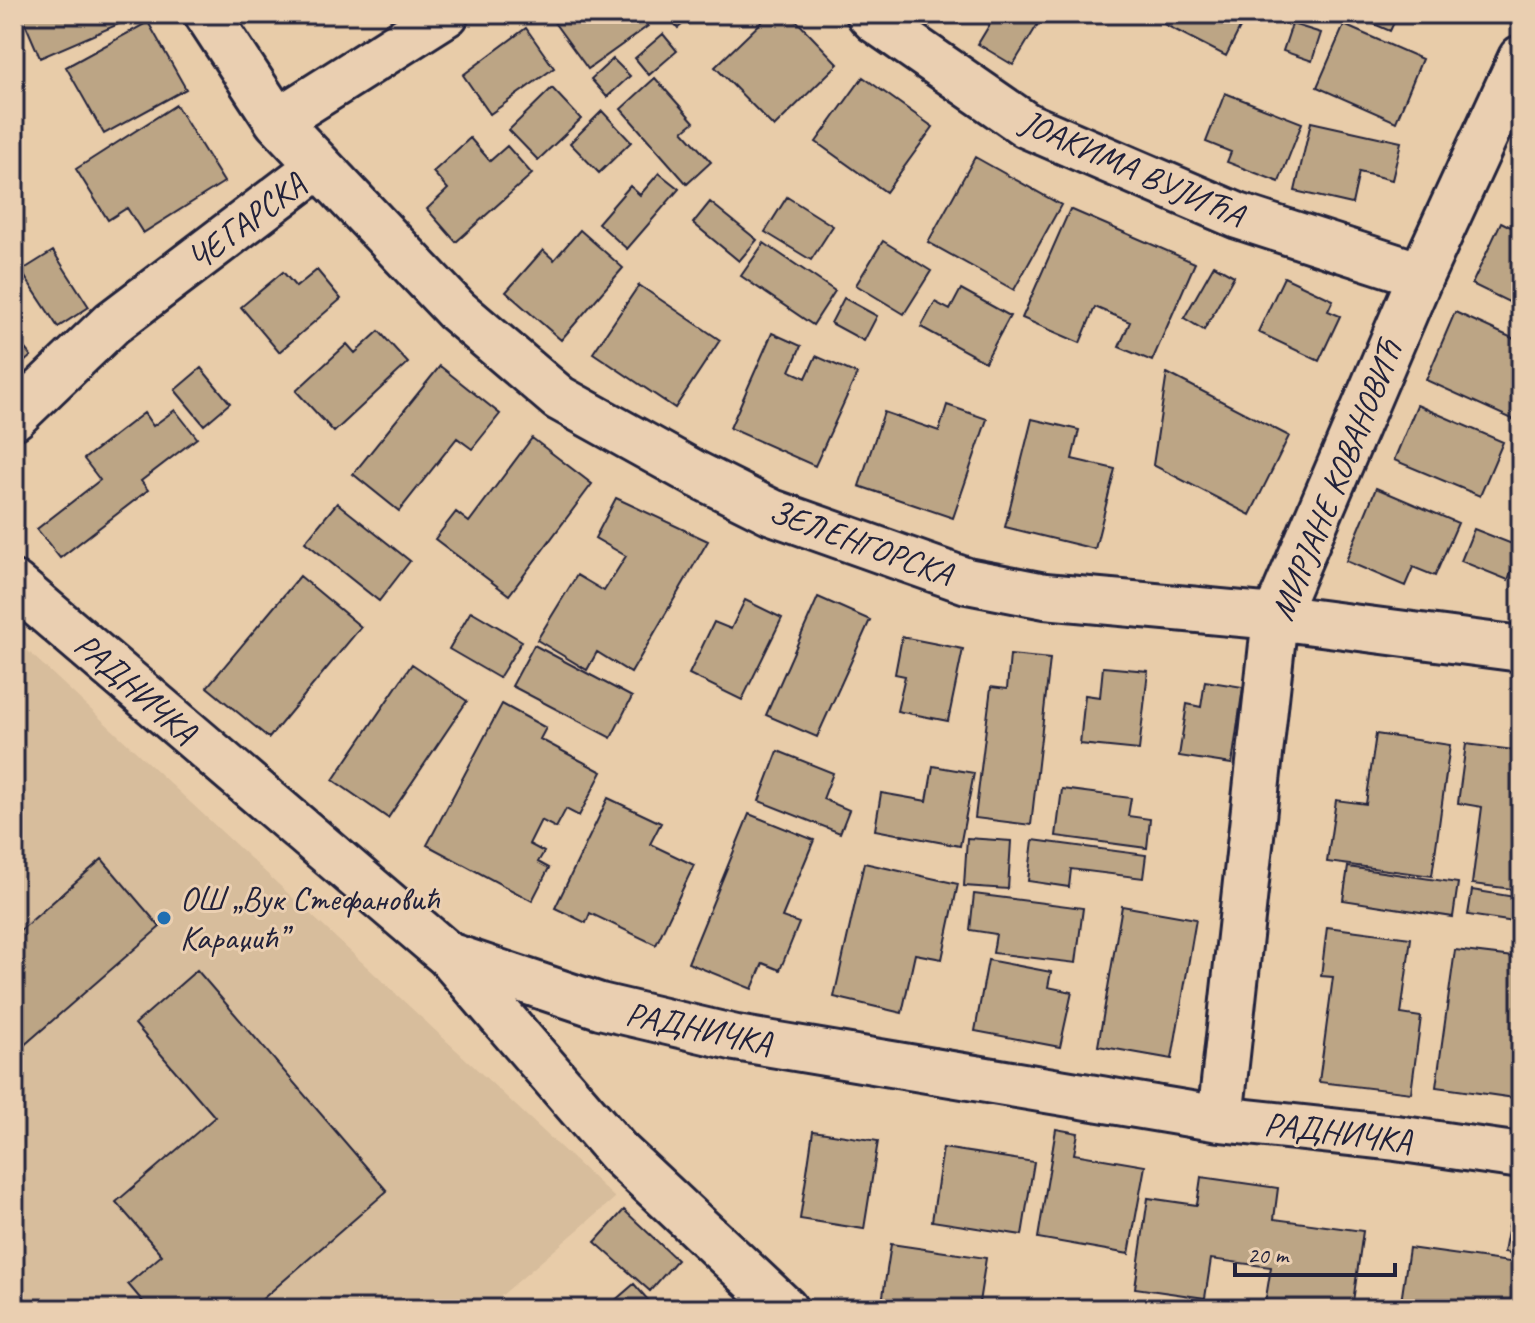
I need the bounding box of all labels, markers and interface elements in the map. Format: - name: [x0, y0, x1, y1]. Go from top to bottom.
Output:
- street label: ЈОАКИМА ВУЈИЋА: [1013, 99, 1253, 237]
- street label: ЧЕГАРСКА: [178, 162, 314, 279]
- street label: МИРЈАНЕ КОВАНОВИЋ: [1260, 332, 1412, 626]
- street label: ЗЕЛЕНГОРСКА: [764, 489, 960, 596]
- street label: РАДНИЧКА: [66, 623, 207, 753]
- place label: ОШ „Вук Стефановић Караџић”: [180, 877, 440, 959]
- marker: ОШ „Вук Стефановић Караџић”: [155, 909, 173, 927]
- street label: РАДНИЧКА: [622, 992, 777, 1065]
- street label: РАДНИЧКА: [1262, 1102, 1415, 1162]
- scale bar: [1235, 1227, 1395, 1277]
- text: 20 m: [1247, 1240, 1290, 1270]

